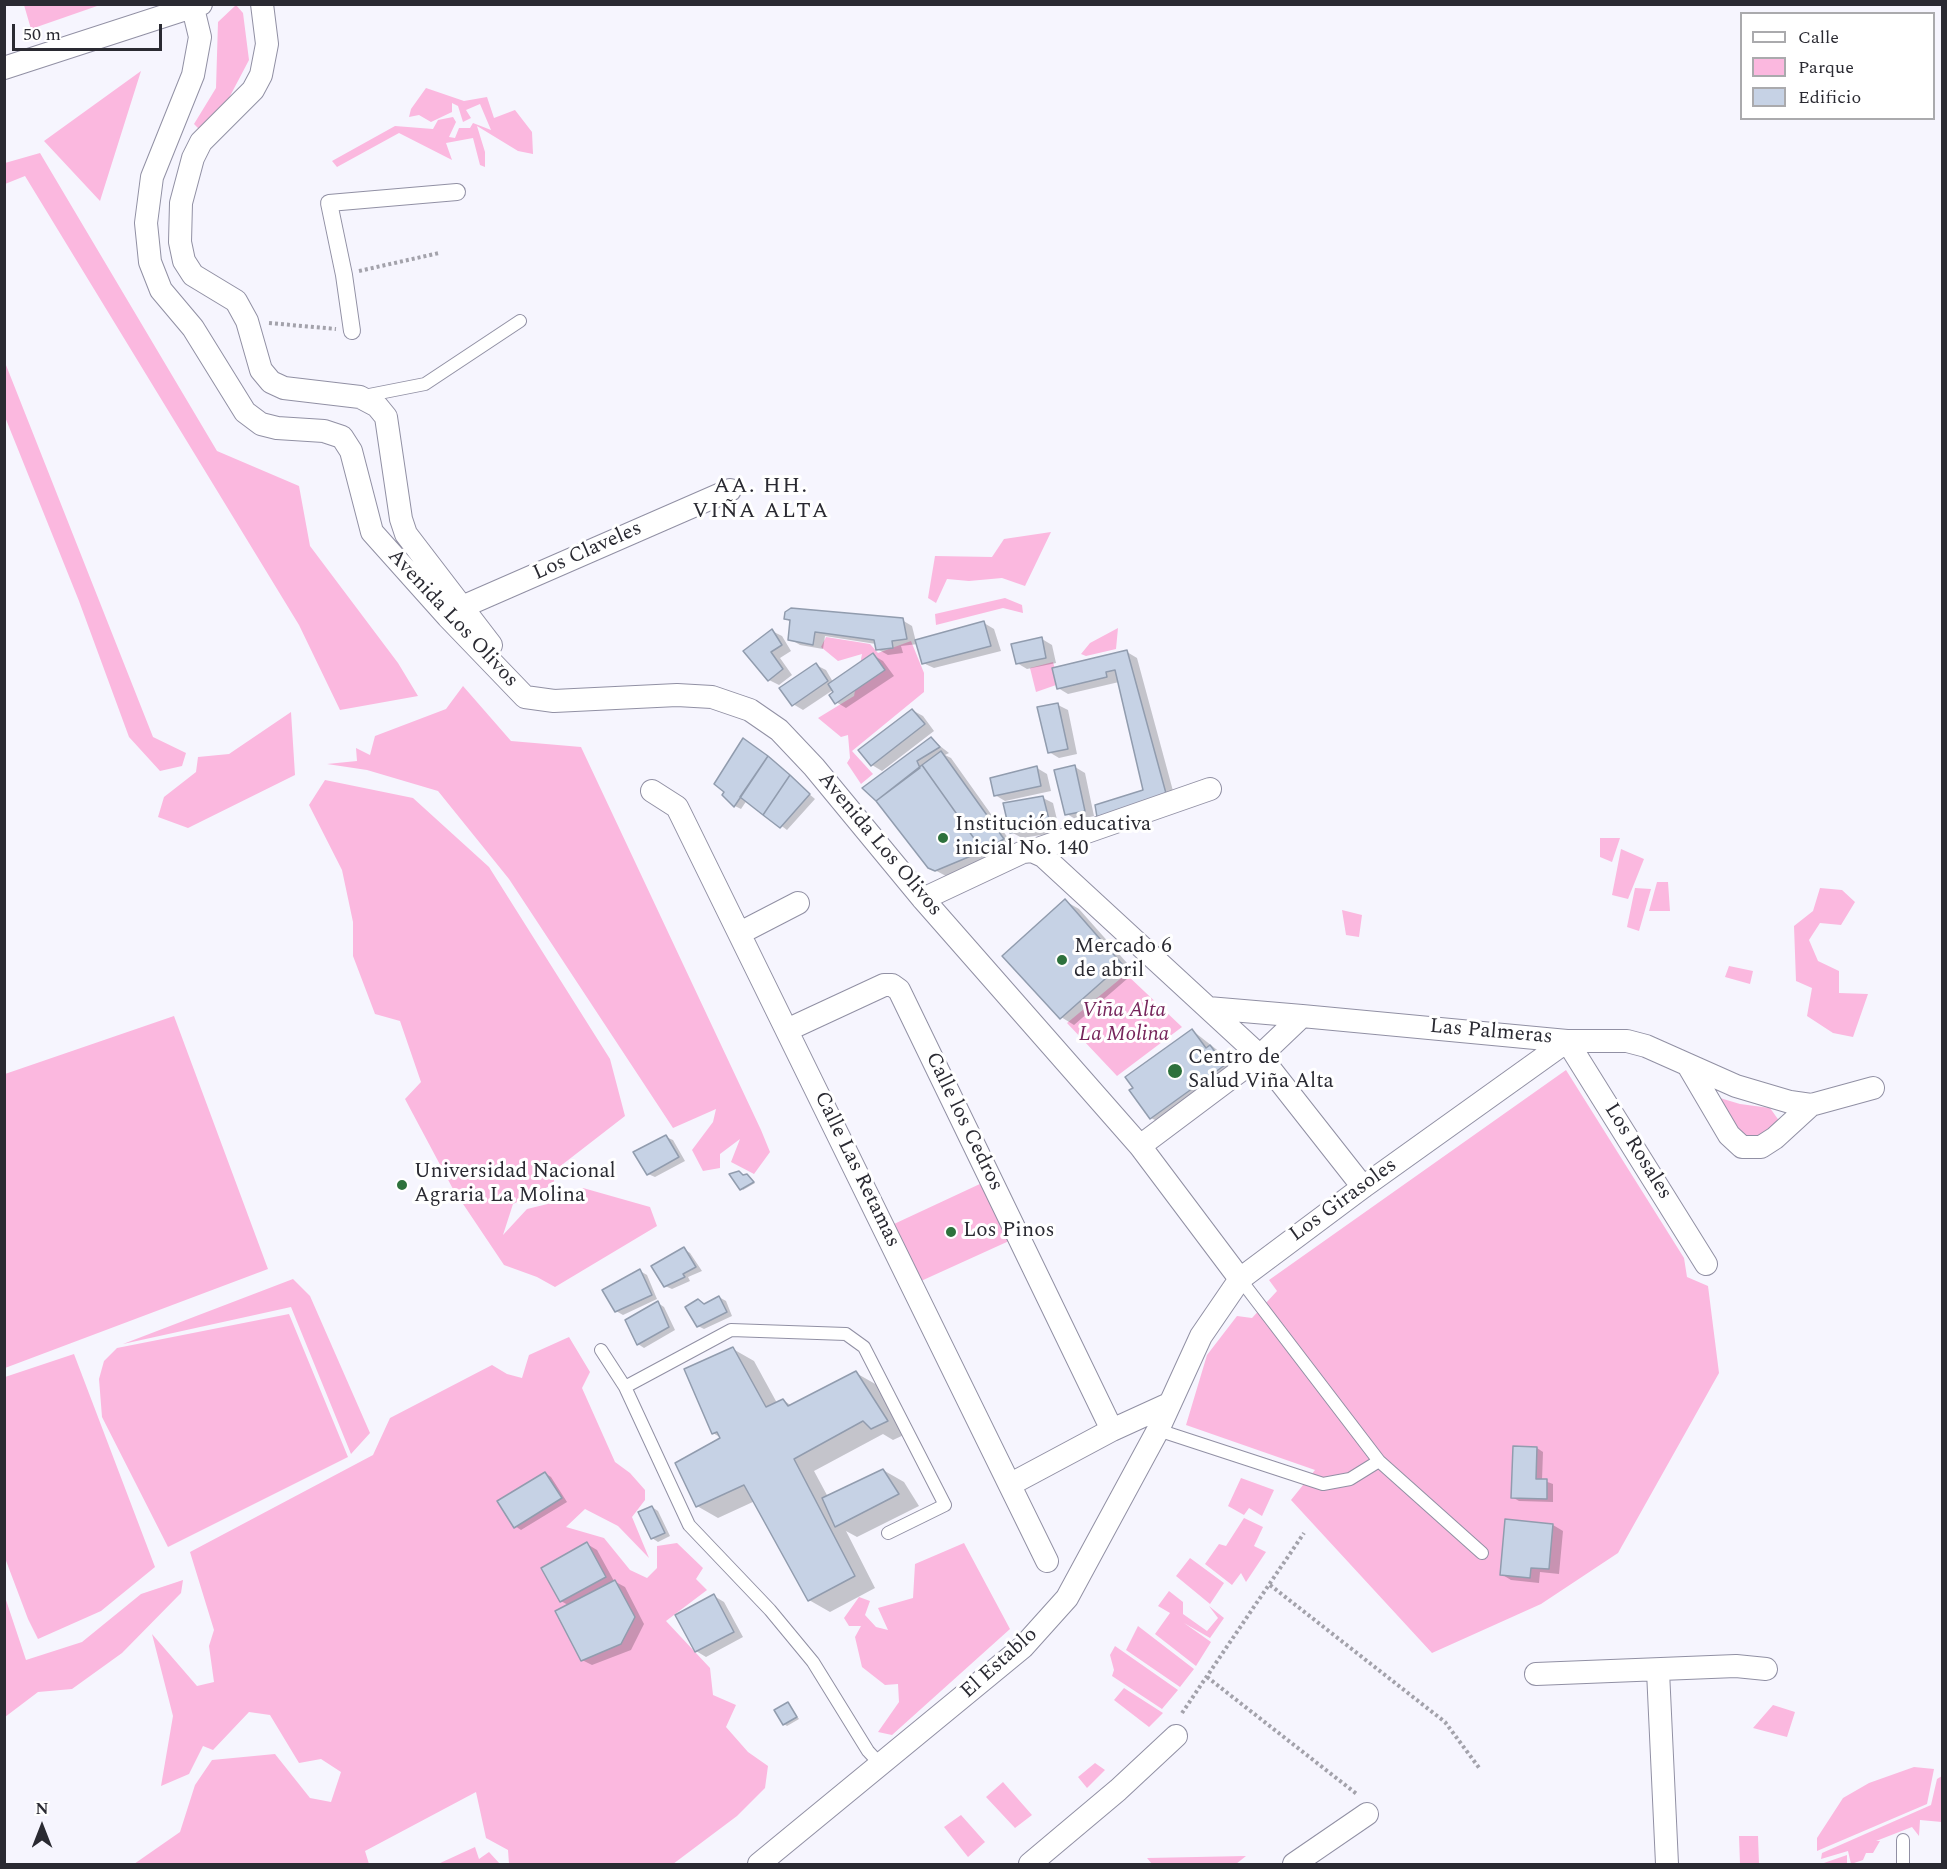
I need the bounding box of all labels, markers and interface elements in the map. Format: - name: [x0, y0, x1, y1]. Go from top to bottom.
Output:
- scale bar: [15, 12, 165, 50]
- legend: [1740, 12, 1935, 120]
- text: 50 m: [23, 21, 61, 48]
- text: Calle: [1798, 24, 1839, 51]
- text: Parque: [1798, 54, 1854, 81]
- text: Edificio: [1798, 84, 1861, 111]
- district label: AA. HH. VIÑA ALTA: [692, 475, 830, 526]
- street label: Los Claveles: [530, 517, 646, 587]
- street label: Avenida Los Olivos: [381, 545, 523, 693]
- street label: Avenida Los Olivos: [811, 768, 947, 922]
- place label: Institución educativa inicial No. 140: [955, 813, 1151, 863]
- marker: Institución educativa inicial No. 140: [936, 831, 950, 845]
- place label: Mercado 6 de abril: [1074, 935, 1172, 985]
- marker: Mercado 6 de abril: [1055, 953, 1069, 967]
- park label: Viña Alta La Molina: [1079, 999, 1169, 1049]
- street label: Las Palmeras: [1428, 1015, 1554, 1051]
- place label: Centro de Salud Viña Alta: [1188, 1046, 1334, 1096]
- street label: Calle los Cedros: [919, 1049, 1007, 1195]
- marker: Centro de Salud Viña Alta: [1166, 1062, 1184, 1080]
- street label: Calle Las Retamas: [807, 1088, 905, 1252]
- street label: Los Rosales: [1597, 1099, 1677, 1205]
- street label: Los Girasoles: [1286, 1154, 1402, 1248]
- place label: Universidad Nacional Agraria La Molina: [414, 1160, 616, 1210]
- marker: Universidad Nacional Agraria La Molina: [395, 1178, 409, 1192]
- place label: Los Pinos: [963, 1219, 1055, 1245]
- marker: Los Pinos: [944, 1225, 958, 1239]
- street label: El Establo: [956, 1623, 1044, 1705]
- north arrow: [12, 1797, 72, 1857]
- text: N: [35, 1797, 49, 1821]

